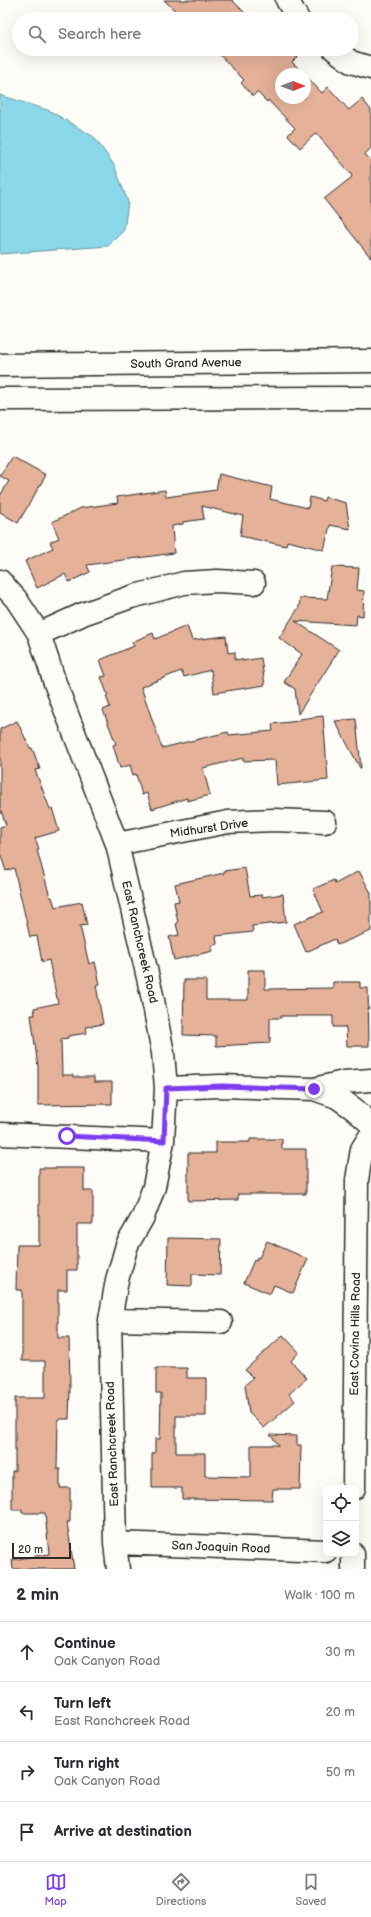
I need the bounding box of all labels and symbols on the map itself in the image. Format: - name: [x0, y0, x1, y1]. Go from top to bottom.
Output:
- north arrow: [275, 68, 311, 104]
- street label: South Grand Avenue: [130, 355, 242, 372]
- street label: Midhurst Drive: [169, 816, 249, 841]
- street label: East Ranchcreek Road: [118, 879, 161, 1005]
- route end: [305, 1080, 323, 1098]
- route start: [58, 1127, 76, 1145]
- street label: East Covina Hills Road: [347, 1272, 364, 1396]
- street label: East Ranchcreek Road: [103, 1381, 122, 1507]
- street label: San Joaquin Road: [171, 1538, 271, 1557]
- scale bar: [12, 1541, 71, 1560]

